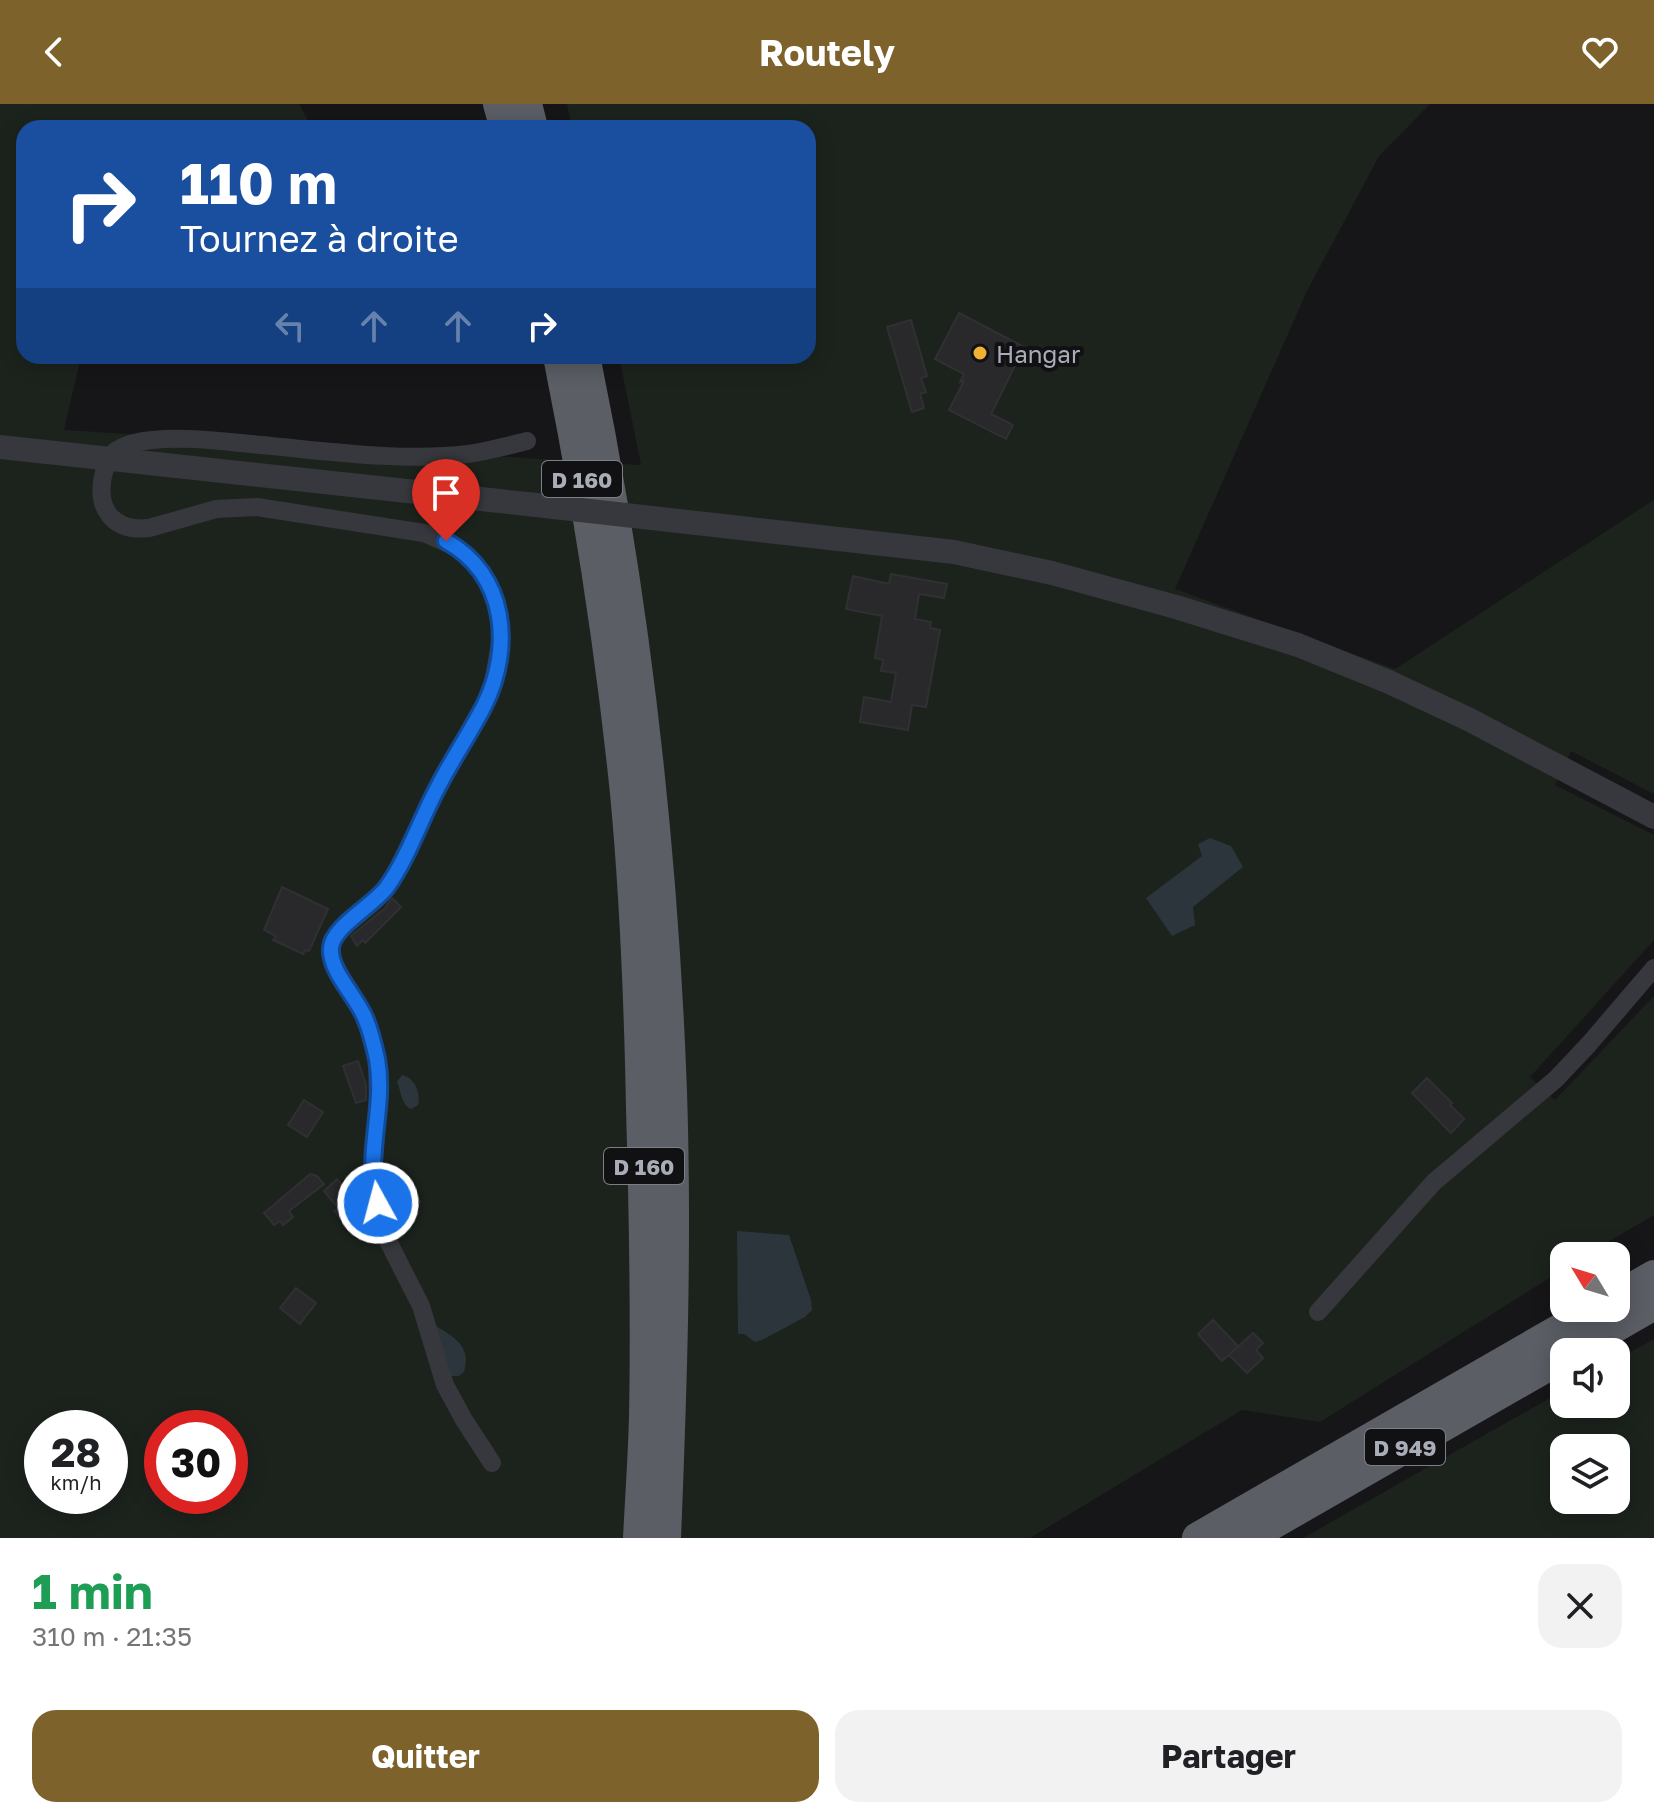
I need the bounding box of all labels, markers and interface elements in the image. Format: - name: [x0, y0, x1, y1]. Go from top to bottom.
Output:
- icon: back: [32, 30, 76, 74]
- icon: heart: [1578, 30, 1622, 74]
- text: Routely: [759, 31, 895, 74]
- text: 110 m: [180, 149, 337, 216]
- icon: right: [48, 152, 152, 256]
- text: Tournez à droite: [180, 217, 459, 260]
- icon: left: [268, 304, 312, 348]
- icon: ahead: [352, 304, 396, 348]
- icon: ahead: [436, 304, 480, 348]
- icon: right: [520, 304, 564, 348]
- place label: Hangar: [996, 339, 1080, 368]
- marker: Hangar: [971, 344, 989, 362]
- pin: [412, 459, 480, 541]
- road number: D 160: [542, 461, 622, 497]
- icon: arrive: [424, 471, 468, 515]
- road number: D 160: [604, 1148, 684, 1184]
- position arrow: [336, 1161, 420, 1245]
- north arrow: [1550, 1242, 1630, 1322]
- map controls: [1550, 1242, 1630, 1514]
- button: sound: [1550, 1338, 1630, 1418]
- speed limit sign: 30: [144, 1410, 248, 1514]
- text: 28: [51, 1428, 101, 1476]
- road number: D 949: [1365, 1429, 1445, 1465]
- button: layers: [1550, 1434, 1630, 1514]
- text: km/h: [51, 1470, 101, 1494]
- text: 1 min: [32, 1562, 153, 1620]
- button: close: [1538, 1564, 1622, 1648]
- text: 310 m · 21:35: [32, 1621, 192, 1652]
- button: Quitter: [32, 1710, 819, 1802]
- button: Partager: [835, 1710, 1622, 1802]

